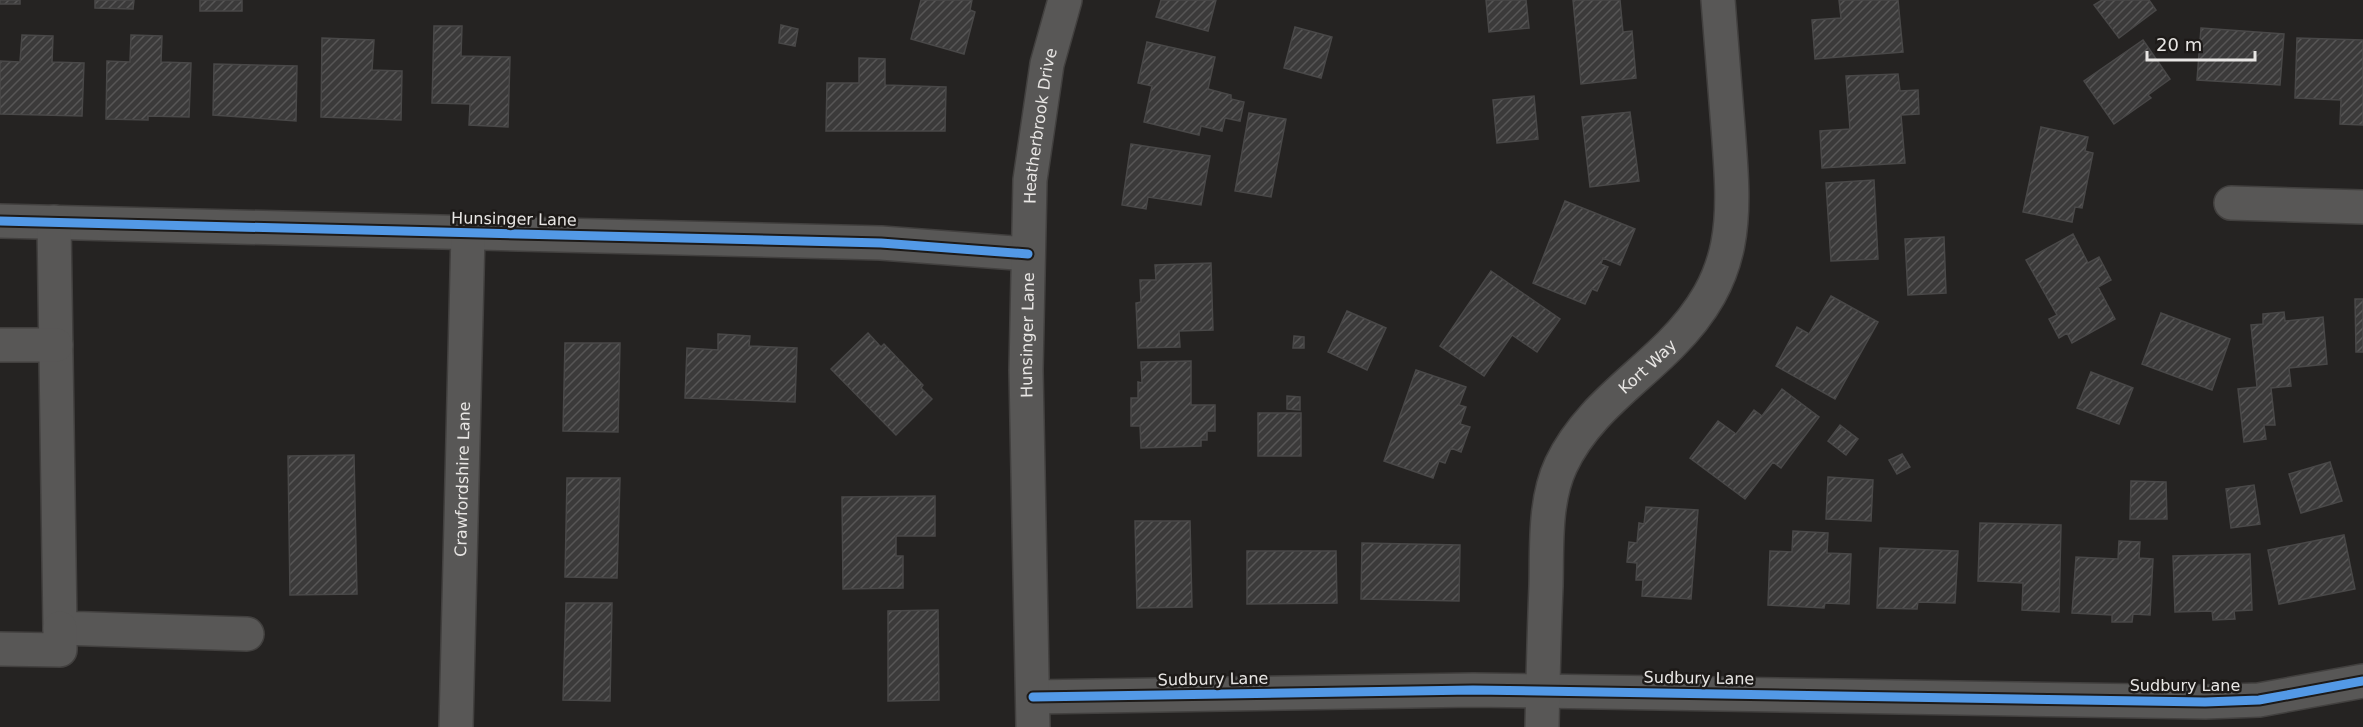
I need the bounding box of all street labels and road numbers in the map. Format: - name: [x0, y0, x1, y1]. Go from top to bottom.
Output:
- street label: Heatherbrook Drive: [1020, 46, 1061, 204]
- street label: Hunsinger Lane: [451, 208, 577, 230]
- street label: Hunsinger Lane: [1016, 272, 1038, 398]
- street label: Kort Way: [1614, 335, 1680, 397]
- street label: Crawfordshire Lane: [451, 401, 473, 557]
- street label: Sudbury Lane: [1644, 668, 1754, 688]
- street label: Sudbury Lane: [1158, 669, 1268, 689]
- street label: Sudbury Lane: [2130, 676, 2240, 695]

